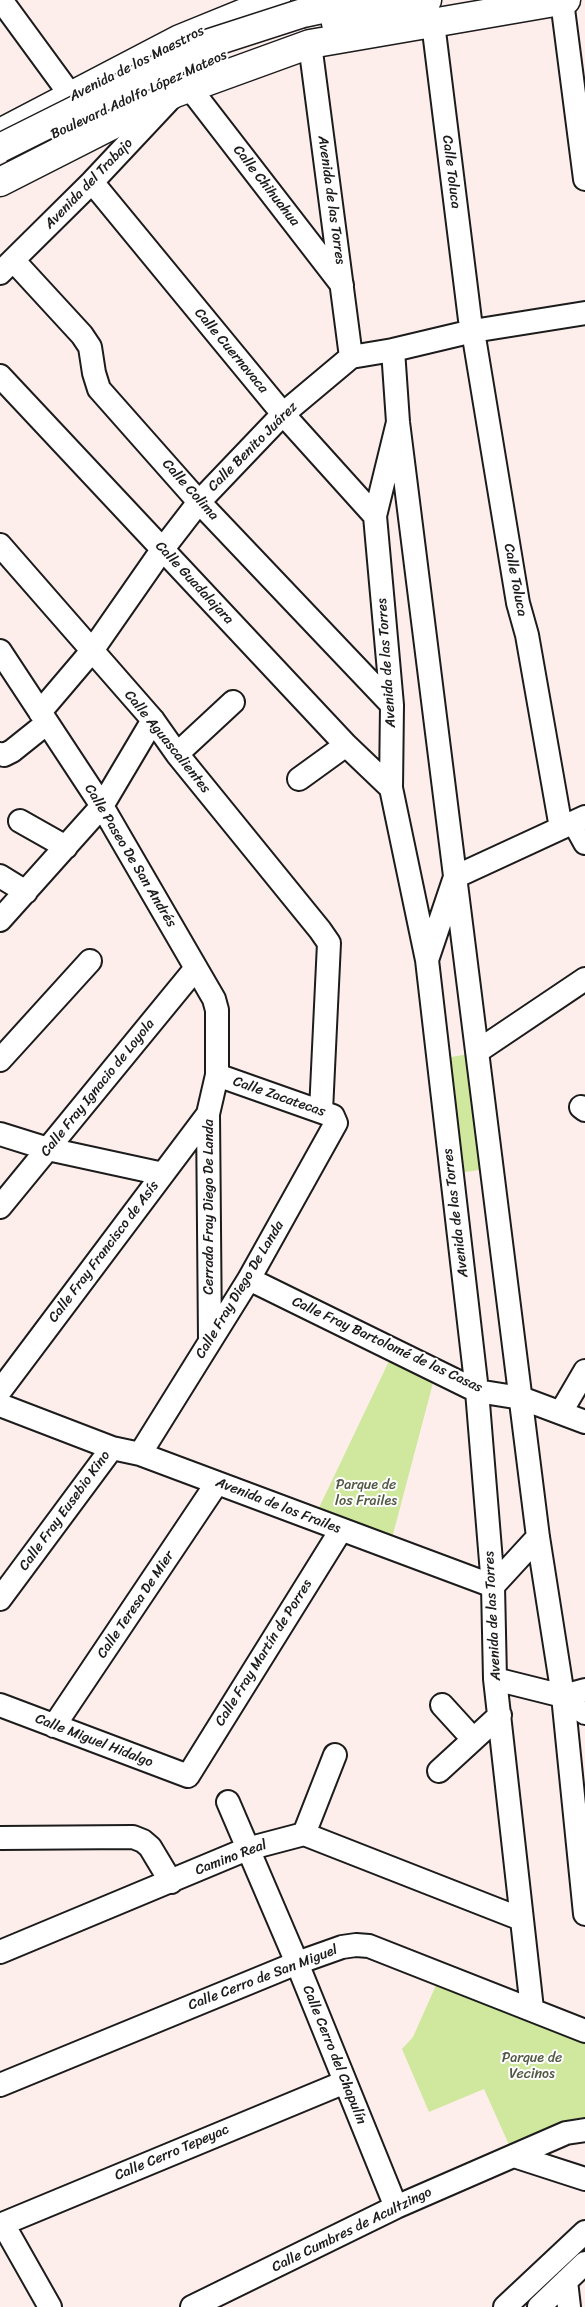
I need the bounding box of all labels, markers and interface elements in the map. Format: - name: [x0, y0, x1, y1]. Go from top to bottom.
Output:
- street label: Avenida de los Maestros: [67, 23, 207, 105]
- street label: Boulevard Adolfo López Mateos: [48, 47, 230, 143]
- street label: Calle Toluca: [438, 134, 464, 210]
- street label: Avenida del Trabajo: [41, 135, 137, 233]
- street label: Avenida de las Torres: [314, 135, 348, 265]
- street label: Calle Chihuahua: [229, 142, 303, 230]
- street label: Calle Cuernavaca: [191, 305, 271, 397]
- street label: Calle Benito Juárez: [205, 399, 301, 495]
- street label: Calle Colima: [158, 456, 222, 524]
- street label: Calle Guadalajara: [151, 538, 237, 628]
- street label: Calle Toluca: [500, 542, 530, 618]
- street label: Avenida de las Torres: [374, 598, 400, 728]
- street label: Calle Aguascalientes: [120, 687, 214, 797]
- street label: Calle Paseo De San Andrés: [81, 781, 179, 931]
- street label: Calle Fray Ignacio de Loyola: [37, 1016, 159, 1160]
- street label: Calle Zacatecas: [231, 1073, 327, 1121]
- street label: Cerrada Fray Diego De Landa: [201, 1119, 217, 1295]
- street label: Avenida de las Torres: [440, 1148, 472, 1278]
- street label: Calle Fray Francisco de Asís: [45, 1178, 163, 1326]
- street label: Calle Fray Diego De Landa: [192, 1218, 288, 1362]
- street label: Calle Fray Bartolomé de las Casas: [289, 1293, 485, 1397]
- street label: Calle Fray Eusebio Kino: [16, 1448, 114, 1574]
- street label: Avenida de los Frailes: [213, 1474, 343, 1538]
- park label: Parque de los Frailes: [335, 1477, 397, 1510]
- street label: Calle Teresa De Mier: [94, 1548, 178, 1662]
- street label: Avenida de las Torres: [481, 1551, 505, 1681]
- street label: Calle Fray Martín de Porres: [212, 1577, 316, 1729]
- street label: Calle Miguel Hidalgo: [33, 1711, 155, 1771]
- street label: Camino Real: [193, 1837, 269, 1879]
- street label: Calle Cerro de San Miguel: [186, 1942, 340, 2014]
- street label: Calle Cerro del Chapulín: [298, 1983, 370, 2127]
- park label: Parque de Vecinos: [502, 2050, 562, 2082]
- street label: Calle Cerro Tepeyac: [112, 2121, 232, 2185]
- street label: Calle Cumbres de Acultzingo: [269, 2184, 435, 2276]

